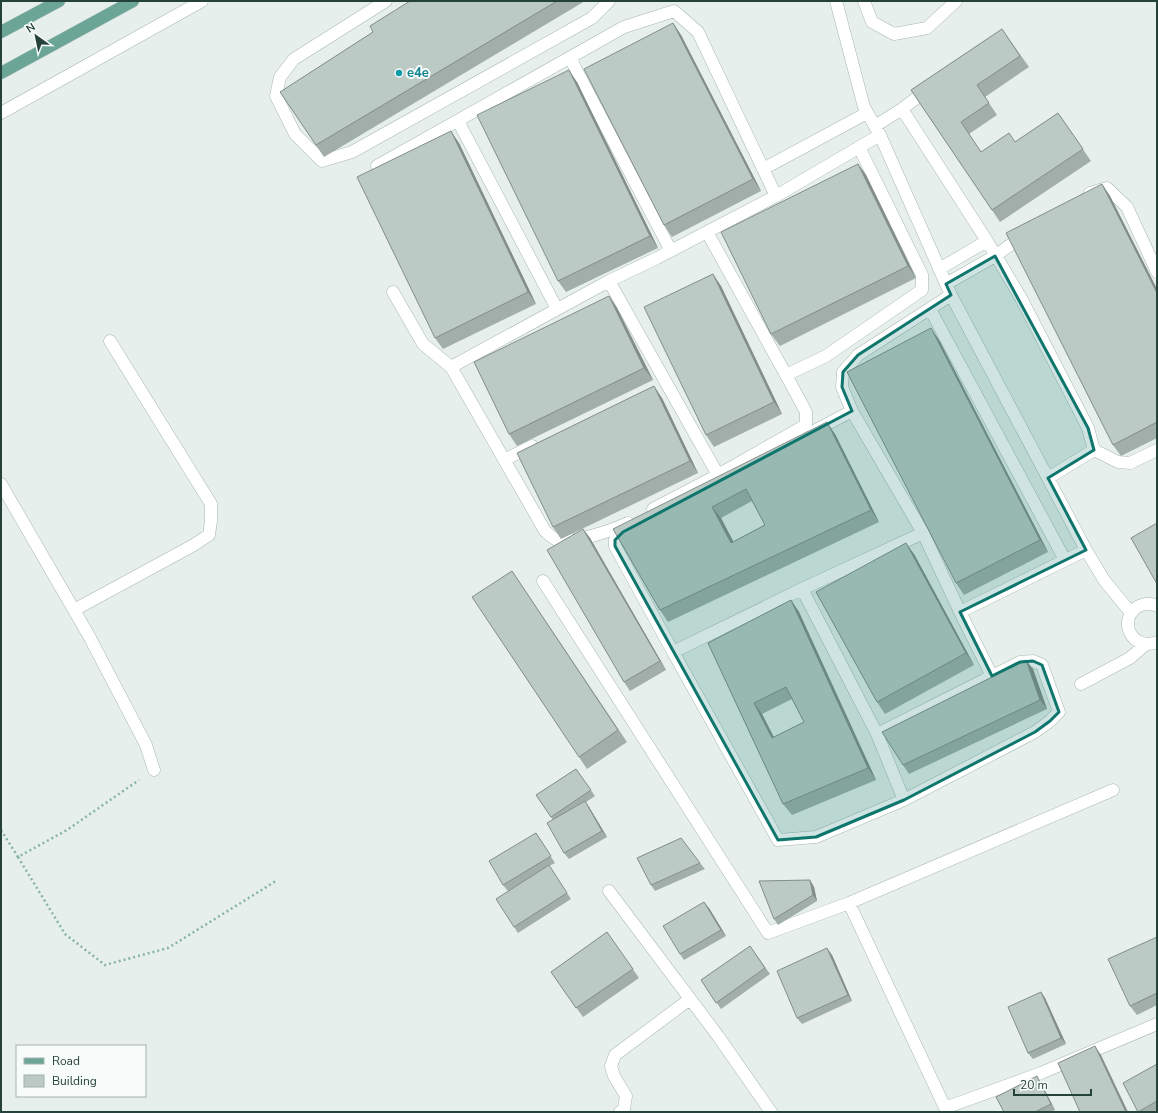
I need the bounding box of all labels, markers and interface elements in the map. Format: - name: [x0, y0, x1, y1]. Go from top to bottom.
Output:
- north arrow: [16, 16, 56, 56]
- text: N: [23, 20, 38, 37]
- place label: e4e: [407, 64, 429, 82]
- marker: e4e: [394, 68, 404, 78]
- legend: [16, 1045, 146, 1097]
- text: Road: [52, 1053, 80, 1069]
- scale bar: [1014, 1071, 1091, 1097]
- text: Building: [52, 1073, 97, 1089]
- text: 20 m: [1020, 1077, 1048, 1093]

